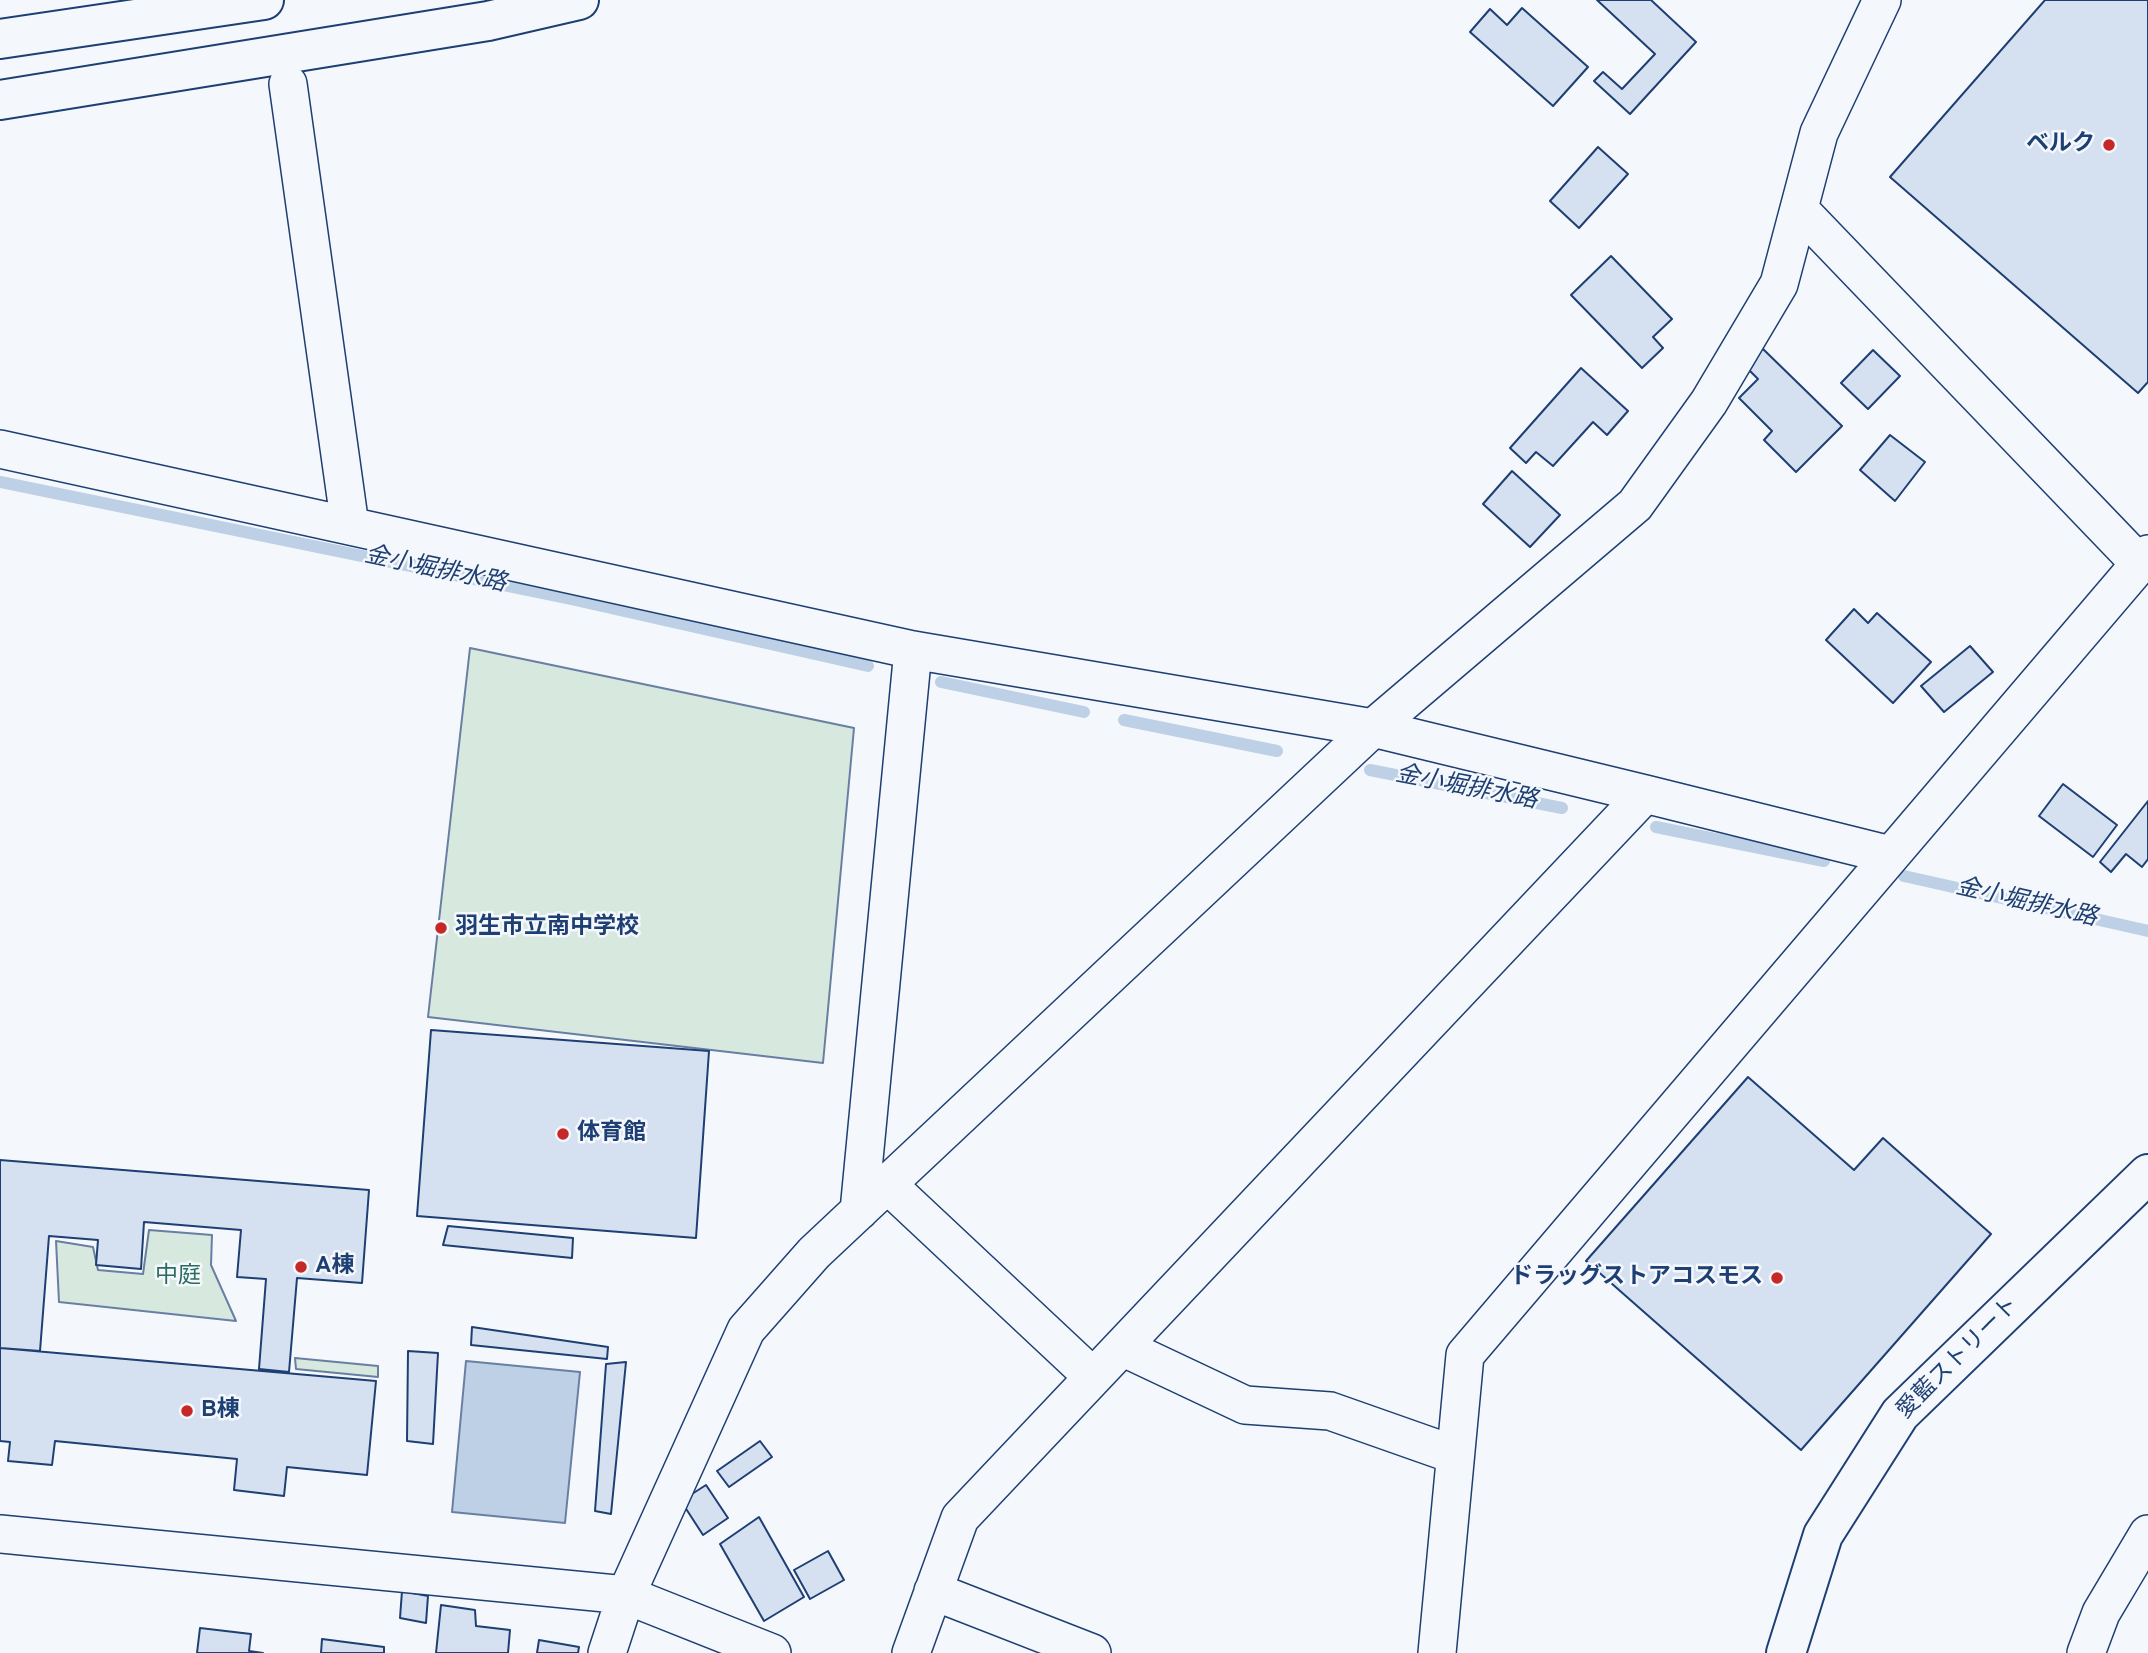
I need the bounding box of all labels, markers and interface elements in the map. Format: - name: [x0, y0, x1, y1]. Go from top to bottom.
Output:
- place label: ベルク: [2026, 131, 2095, 159]
- marker: ベルク: [2101, 137, 2117, 153]
- water label: 金小堀排水路: [362, 542, 508, 600]
- water label: 金小堀排水路: [1393, 761, 1539, 817]
- water label: 金小堀排水路: [1953, 874, 2099, 934]
- place label: 羽生市立南中学校: [455, 914, 639, 942]
- marker: 羽生市立南中学校: [433, 920, 449, 936]
- place label: 体育館: [577, 1120, 646, 1148]
- marker: 体育館: [555, 1126, 571, 1142]
- place label: A棟: [315, 1253, 354, 1281]
- marker: A棟: [293, 1259, 309, 1275]
- park label: 中庭: [155, 1263, 201, 1291]
- place label: ドラッグストアコスモス: [1510, 1264, 1763, 1292]
- marker: ドラッグストアコスモス: [1769, 1270, 1785, 1286]
- street label: 愛藍ストリート: [1892, 1292, 2026, 1426]
- place label: B棟: [201, 1397, 240, 1425]
- marker: B棟: [179, 1403, 195, 1419]

